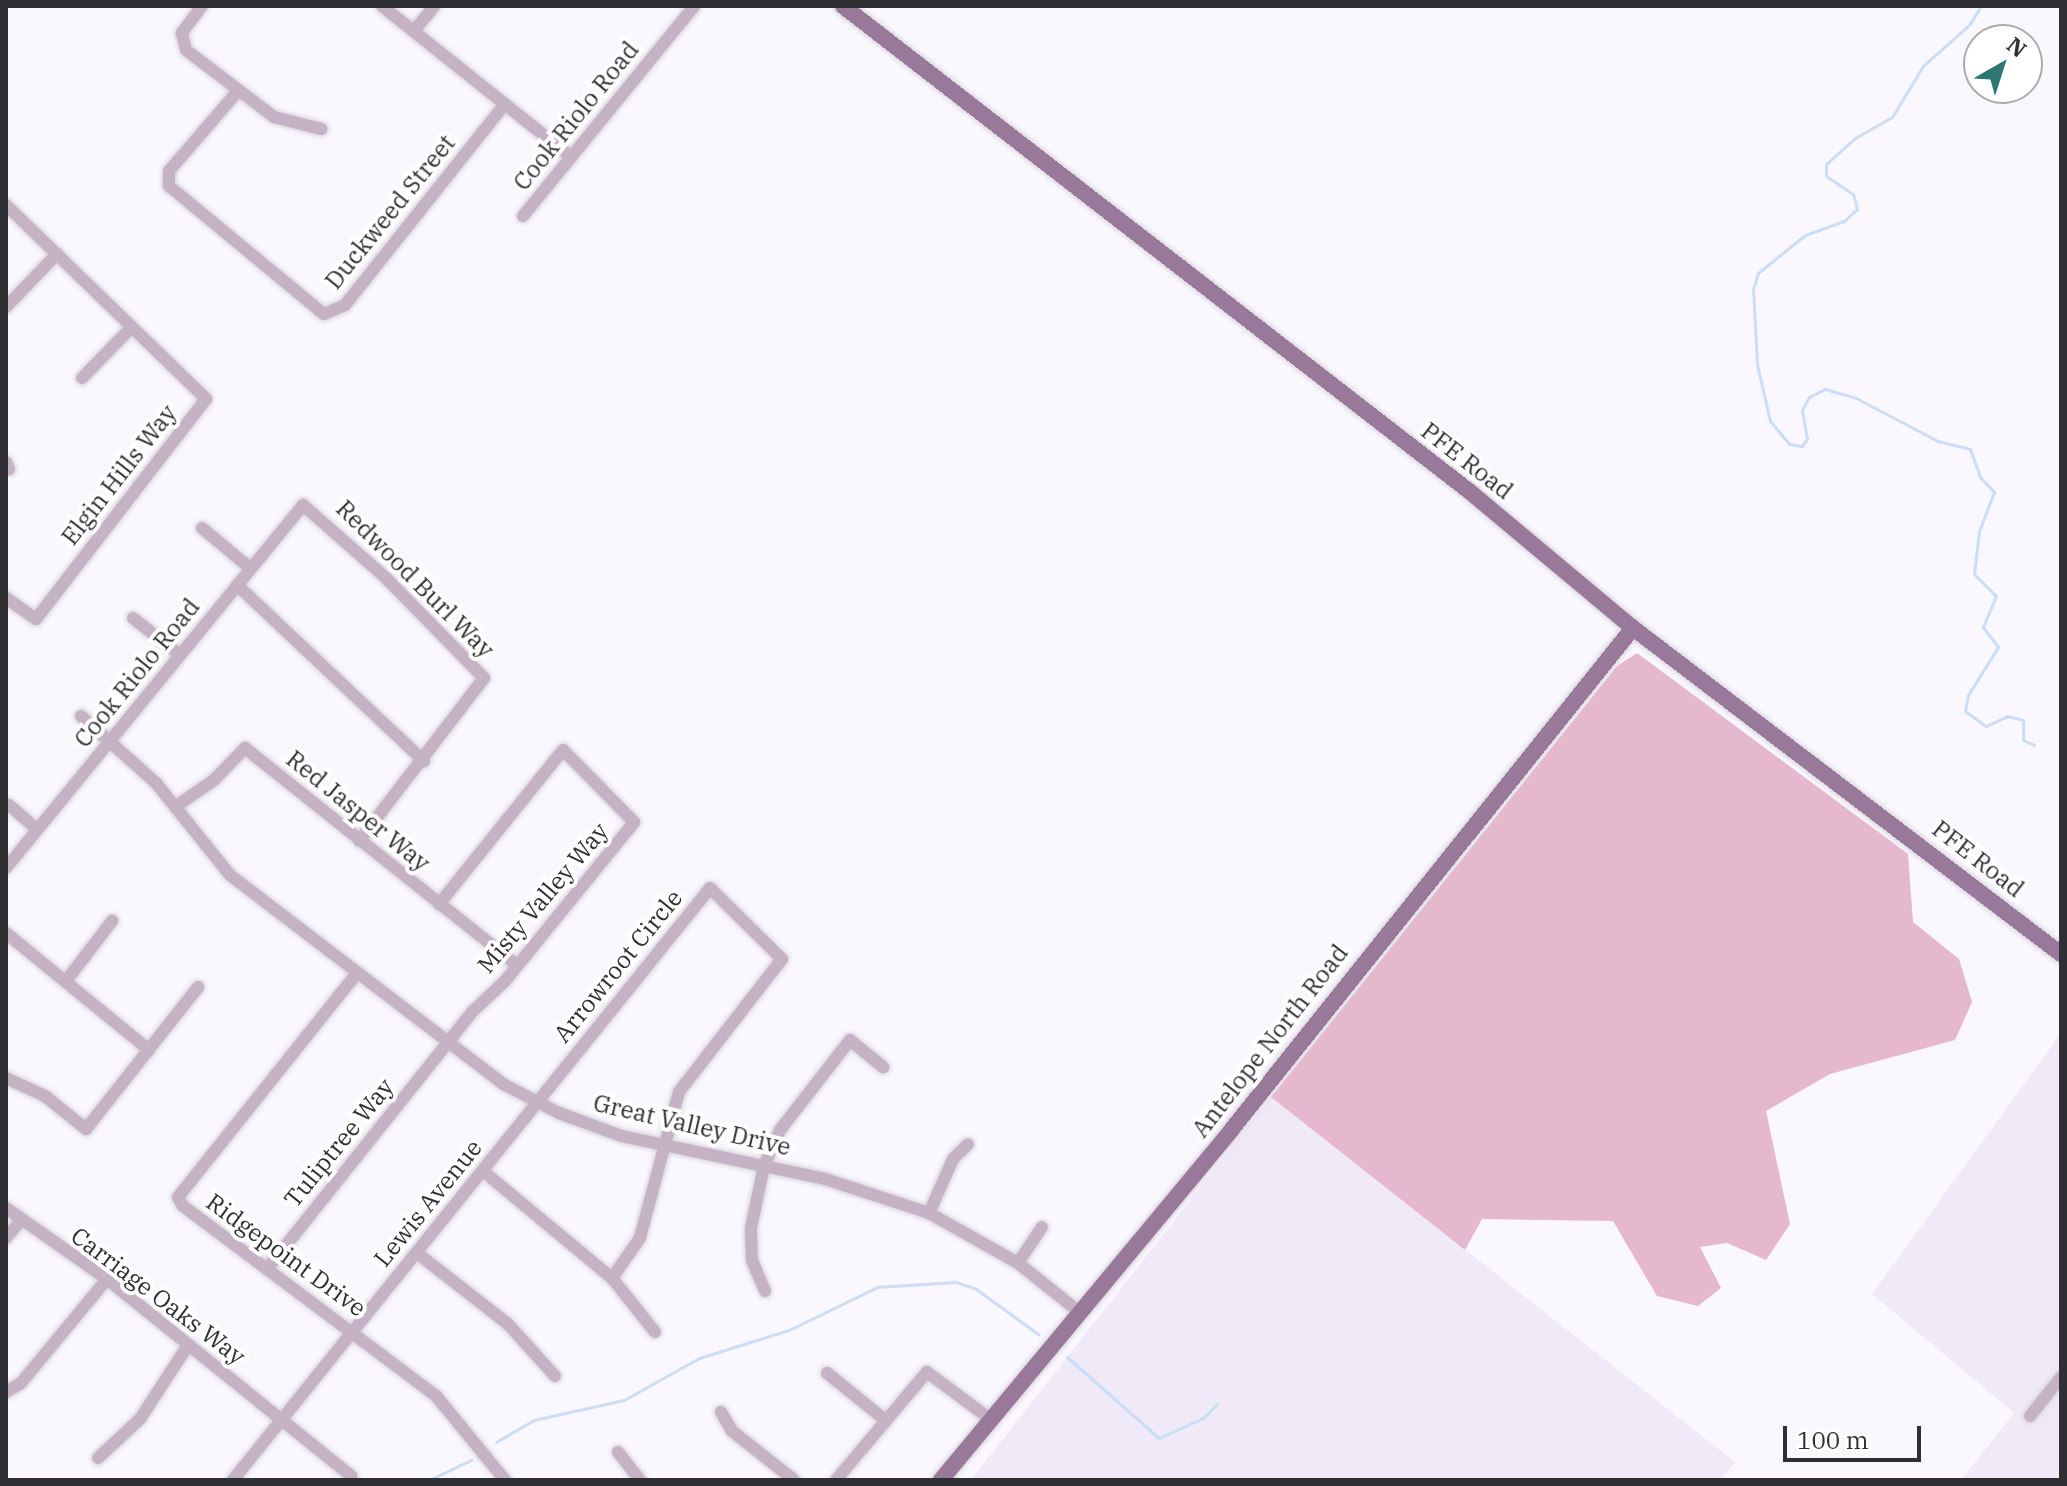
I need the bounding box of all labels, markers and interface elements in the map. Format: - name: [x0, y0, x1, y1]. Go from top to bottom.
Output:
- north arrow: [1963, 24, 2043, 104]
- text: N: [2001, 30, 2033, 63]
- street label: Cook Riolo Road: [507, 36, 645, 196]
- street label: Duckweed Street: [319, 129, 461, 295]
- street label: Elgin Hills Way: [55, 399, 183, 551]
- street label: PFE Road: [1415, 416, 1519, 506]
- street label: Redwood Burl Way: [330, 494, 500, 664]
- street label: Cook Riolo Road: [68, 593, 206, 753]
- street label: Red Jasper Way: [280, 744, 436, 878]
- street label: PFE Road: [1926, 814, 2030, 904]
- street label: Misty Valley Way: [472, 817, 614, 979]
- street label: Arrowroot Circle: [548, 884, 688, 1048]
- street label: Antelope North Road: [1186, 939, 1354, 1143]
- street label: Tuliptree Way: [278, 1073, 400, 1213]
- street label: Great Valley Drive: [591, 1088, 793, 1162]
- street label: Lewis Avenue: [368, 1134, 488, 1272]
- street label: Ridgepoint Drive: [201, 1187, 371, 1323]
- street label: Carriage Oaks Way: [65, 1221, 251, 1371]
- scale bar: [1787, 1410, 1925, 1460]
- text: 100 m: [1797, 1424, 1869, 1456]

